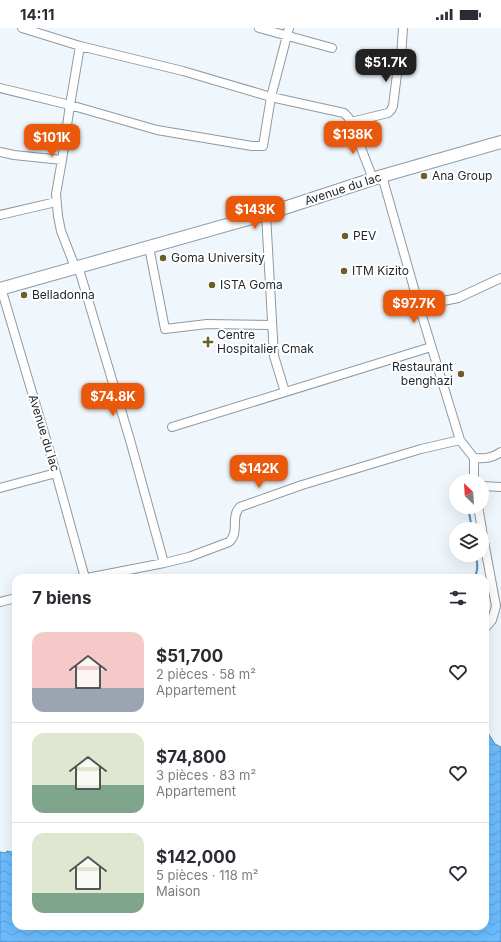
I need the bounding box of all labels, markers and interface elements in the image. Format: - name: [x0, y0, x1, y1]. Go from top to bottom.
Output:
- text: 14:11: [20, 5, 55, 24]
- pin: $51.7K: [353, 49, 419, 83]
- text: $51.7K: [364, 54, 408, 70]
- pin: $138K: [325, 121, 381, 155]
- pin: $101K: [24, 124, 80, 158]
- text: $138K: [333, 126, 373, 142]
- text: $101K: [33, 129, 71, 145]
- place label: Ana Group: [432, 168, 492, 183]
- street label: Avenue du lac: [303, 169, 383, 208]
- marker: Ana Group: [419, 171, 429, 181]
- pin: $143K: [227, 196, 283, 230]
- text: $143K: [235, 201, 275, 217]
- place label: PEV: [353, 228, 376, 243]
- marker: PEV: [340, 231, 350, 241]
- place label: Goma University: [171, 250, 265, 265]
- marker: Goma University: [158, 253, 168, 263]
- place label: ITM Kizito: [352, 263, 409, 278]
- marker: ITM Kizito: [339, 266, 349, 276]
- place label: ISTA Goma: [220, 277, 283, 292]
- marker: ISTA Goma: [207, 280, 217, 290]
- place label: Belladonna: [32, 287, 95, 302]
- marker: Belladonna: [19, 290, 29, 300]
- pin: $97.7K: [381, 290, 447, 324]
- text: $97.7K: [392, 295, 436, 311]
- place label: Centre Hospitalier Cmak: [217, 327, 314, 356]
- marker: Centre Hospitalier Cmak: [202, 336, 214, 348]
- place label: Restaurant benghazi: [392, 359, 453, 388]
- marker: Restaurant benghazi: [456, 369, 466, 379]
- pin: $74.8K: [80, 383, 146, 417]
- text: $74.8K: [90, 388, 136, 404]
- street label: Avenue du lac: [26, 392, 63, 473]
- pin: $142K: [231, 455, 287, 489]
- text: $142K: [239, 460, 279, 476]
- north arrow: [449, 474, 489, 514]
- map controls: [449, 474, 489, 562]
- button: layers: [449, 522, 489, 562]
- icon: filters: [447, 587, 469, 609]
- text: 7 biens: [32, 588, 91, 608]
- text: $51,700: [156, 646, 223, 666]
- icon: home: [64, 648, 112, 696]
- icon: heart: [447, 661, 469, 683]
- text: 2 pièces · 58 m²: [156, 666, 256, 682]
- text: Appartement: [156, 682, 236, 698]
- text: $74,800: [156, 747, 226, 767]
- icon: home: [64, 749, 112, 797]
- icon: heart: [447, 762, 469, 784]
- text: 3 pièces · 83 m²: [156, 767, 256, 783]
- text: Appartement: [156, 783, 236, 799]
- text: $142,000: [156, 847, 236, 867]
- icon: home: [64, 849, 112, 897]
- icon: heart: [447, 862, 469, 884]
- text: 5 pièces · 118 m²: [156, 867, 259, 883]
- text: Maison: [156, 883, 201, 899]

